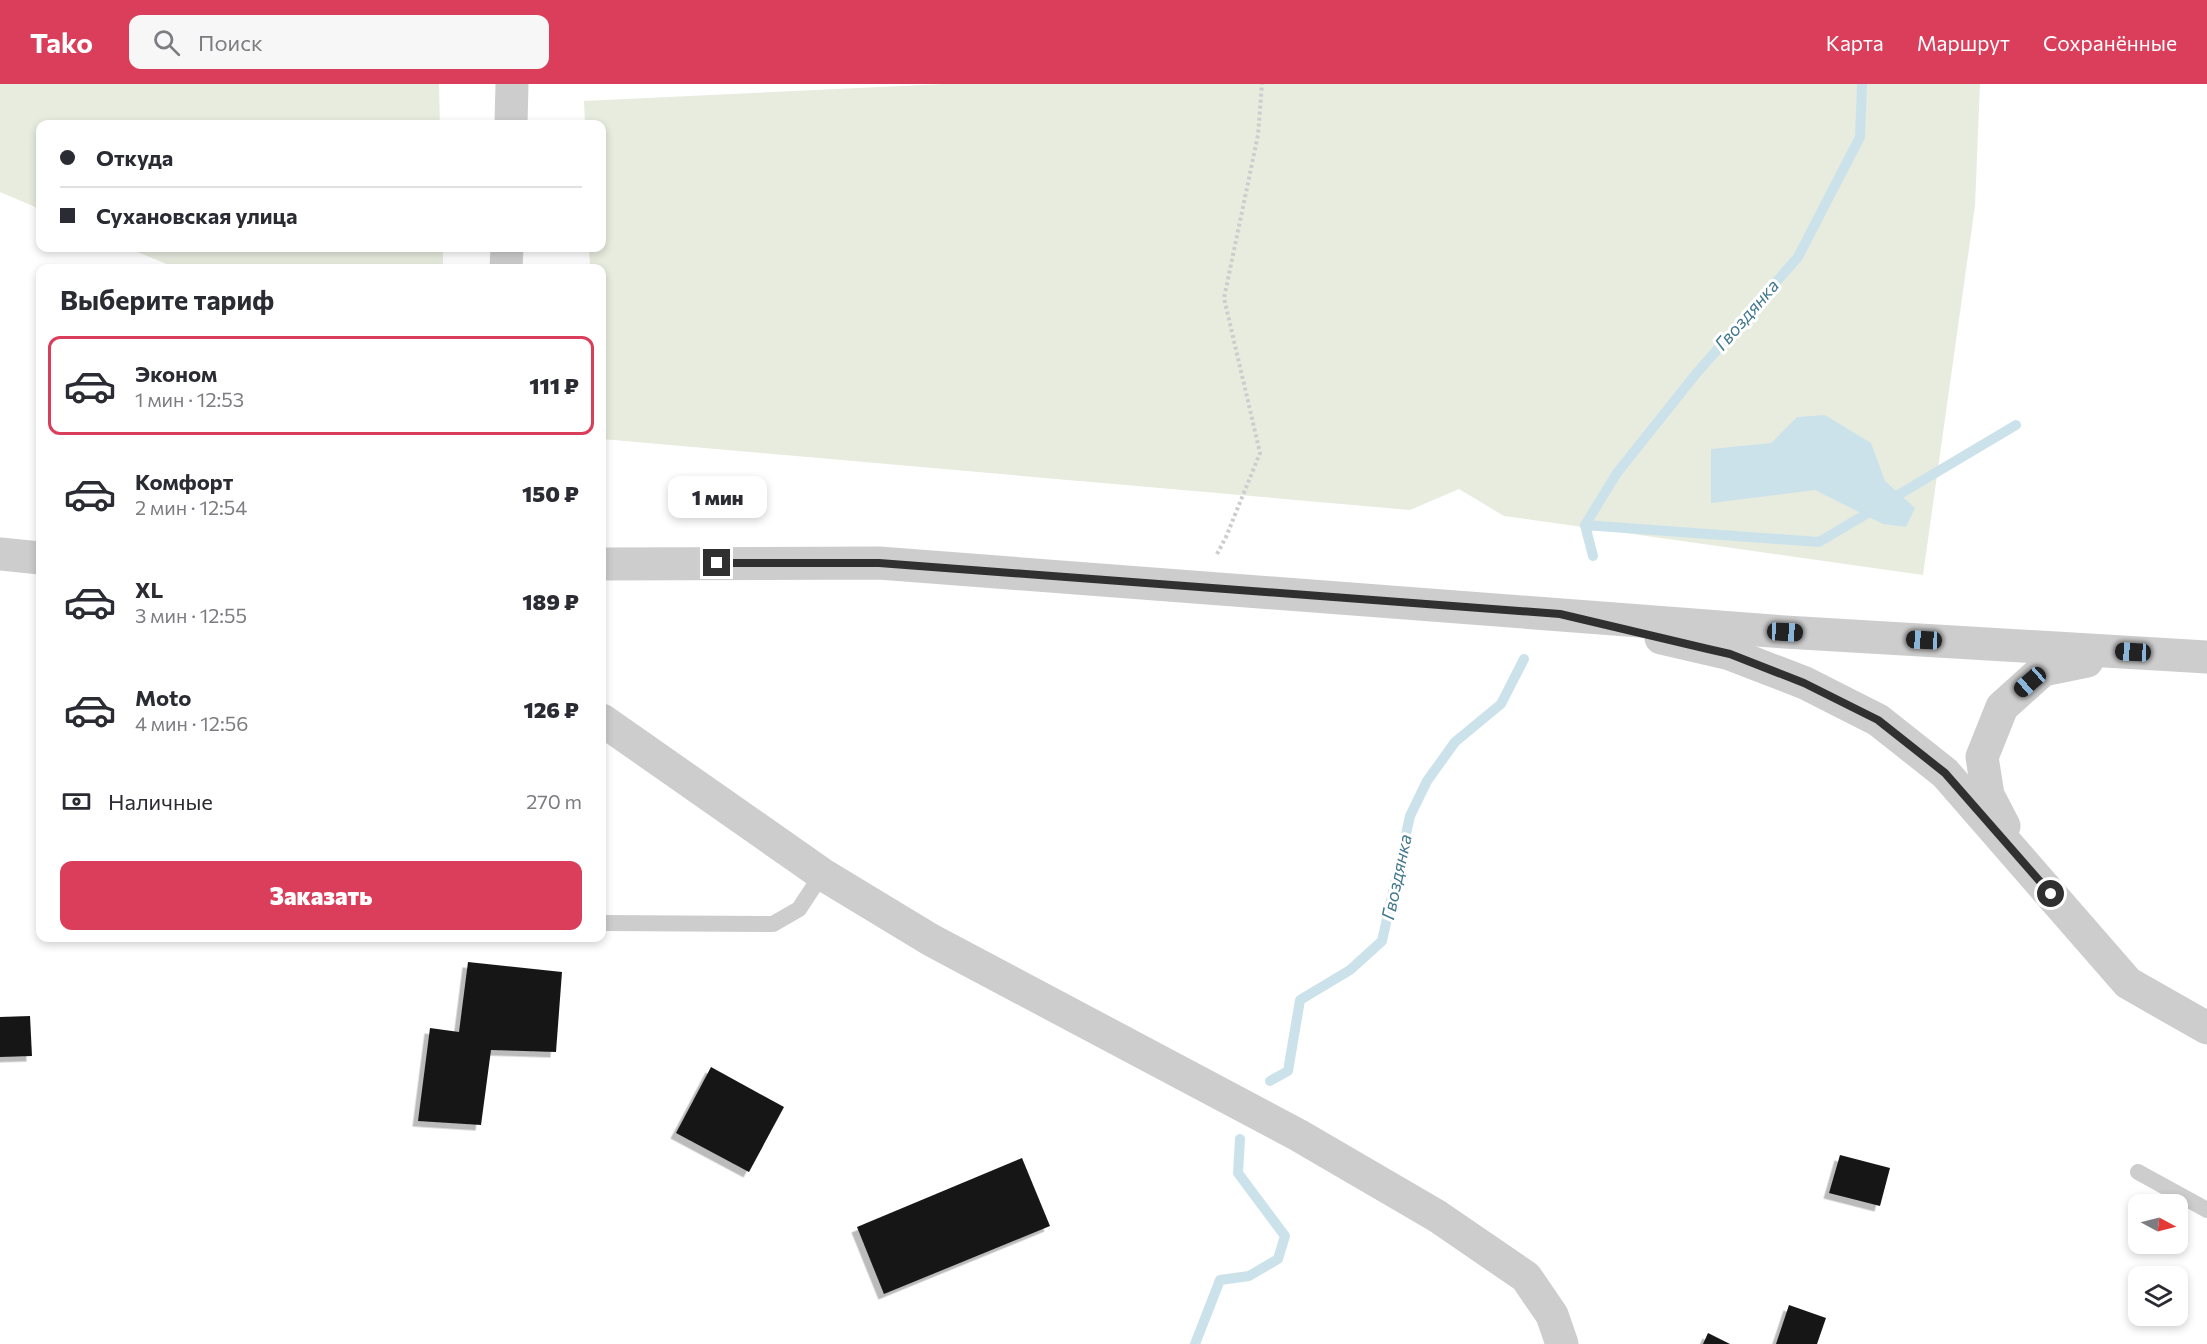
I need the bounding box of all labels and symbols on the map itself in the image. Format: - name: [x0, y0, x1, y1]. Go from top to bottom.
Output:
- water label: Гвоздянка: [1709, 274, 1783, 354]
- callout: 1 мин: [668, 476, 766, 518]
- route end: [703, 549, 730, 576]
- car: [1767, 622, 1803, 642]
- car: [1906, 630, 1942, 650]
- car: [2115, 642, 2151, 662]
- car: [2011, 663, 2049, 701]
- water label: Гвоздянка: [1376, 832, 1416, 922]
- route start: [2037, 880, 2064, 907]
- north arrow: [2128, 1194, 2188, 1254]

